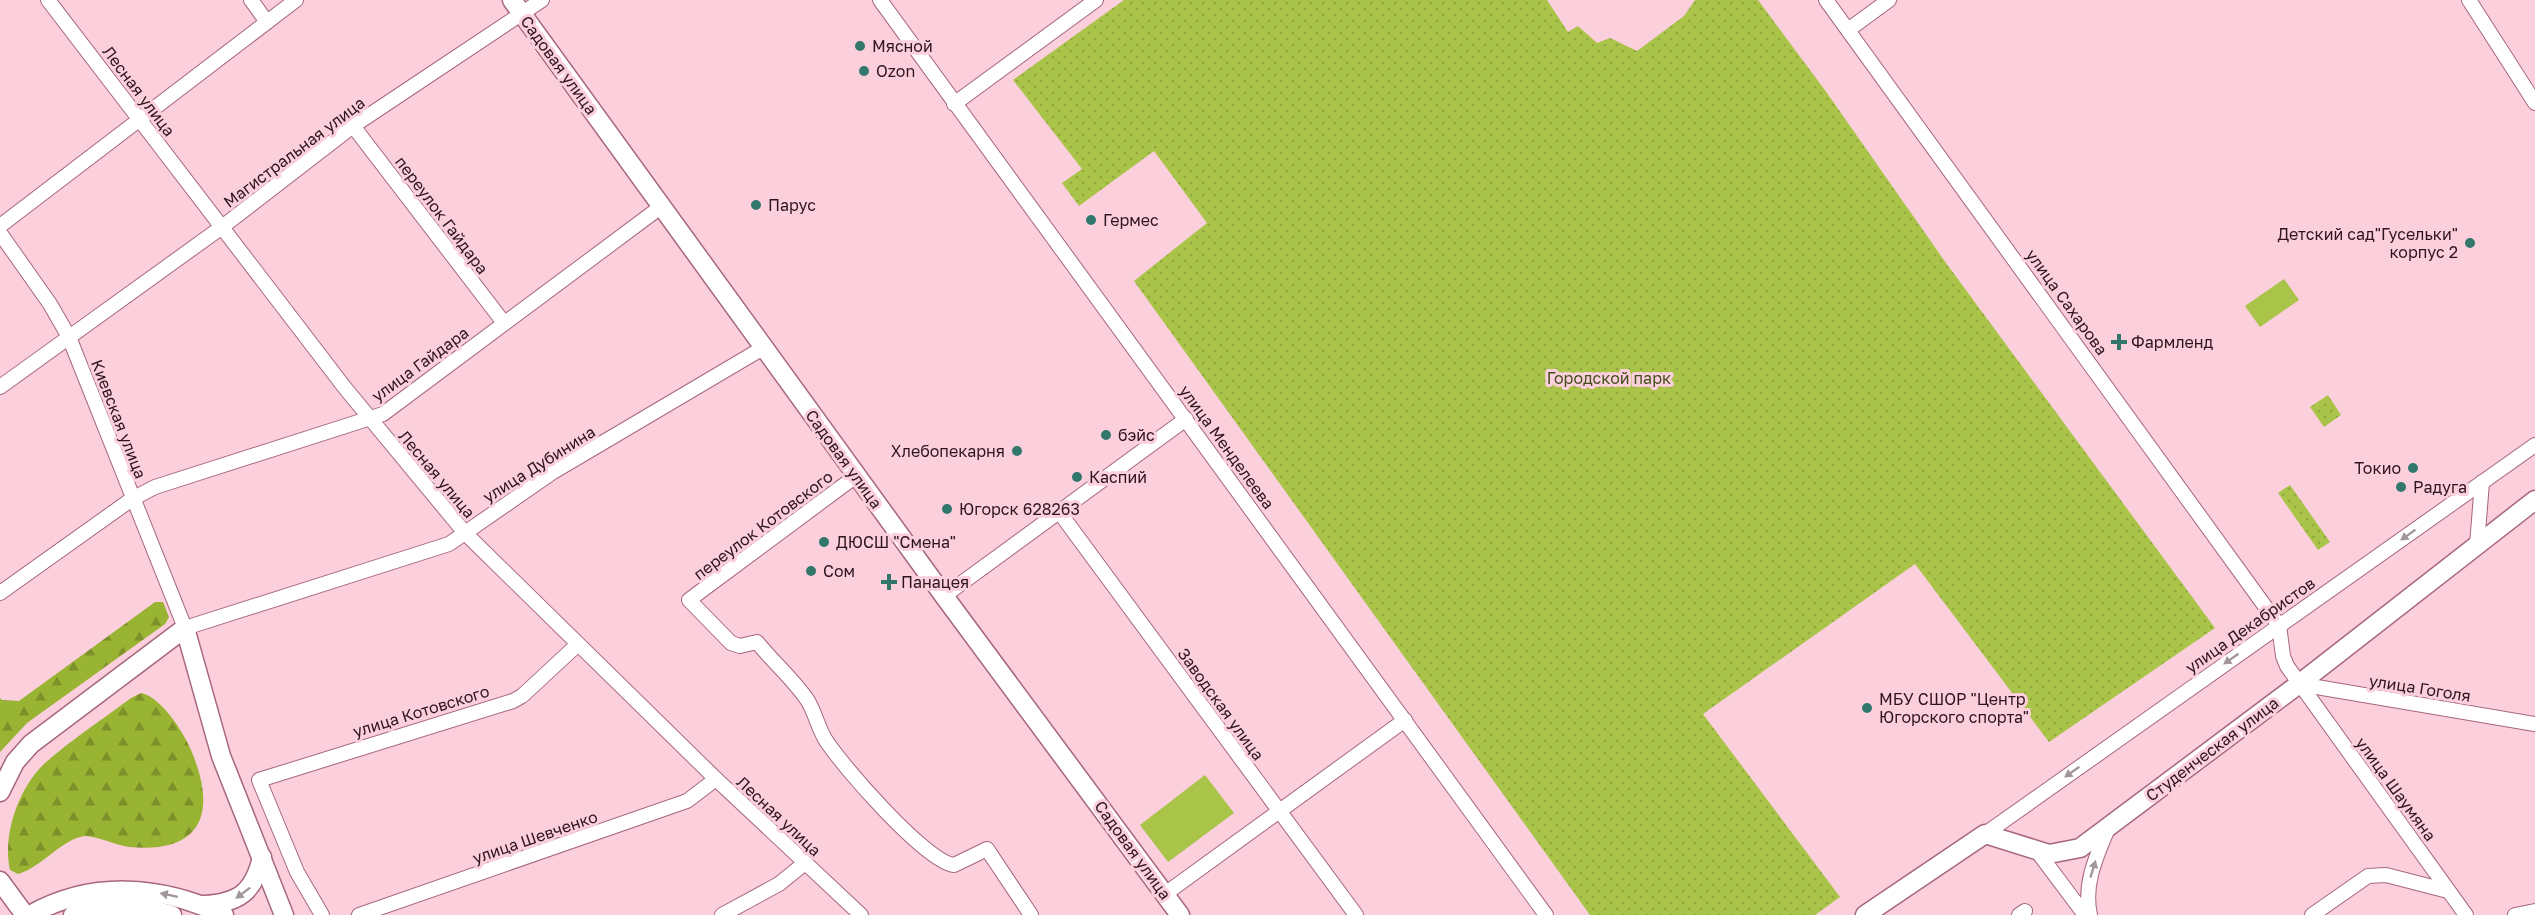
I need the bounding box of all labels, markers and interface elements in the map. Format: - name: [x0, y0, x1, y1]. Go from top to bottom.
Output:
- street label: Садовая улица: [516, 12, 602, 118]
- place label: Мясной: [872, 36, 933, 56]
- marker: Мясной: [853, 39, 867, 53]
- street label: Лесная улица: [98, 42, 180, 140]
- place label: Ozon: [876, 61, 915, 81]
- marker: Ozon: [857, 64, 871, 78]
- street label: Магистральная улица: [219, 92, 369, 212]
- street label: переулок Гайдара: [391, 152, 493, 278]
- place label: Парус: [768, 195, 816, 215]
- marker: Парус: [749, 198, 763, 212]
- place label: Гермес: [1103, 210, 1159, 230]
- marker: Гермес: [1084, 213, 1098, 227]
- place label: Детский сад"Гусельки" корпус 2: [2277, 224, 2458, 262]
- marker: Детский сад"Гусельки" корпус 2: [2463, 236, 2477, 250]
- street label: улица Сахарова: [2022, 245, 2112, 359]
- street label: улица Гайдара: [368, 322, 472, 406]
- place label: Фармленд: [2131, 332, 2214, 352]
- marker: Фармленд: [2112, 335, 2126, 349]
- street label: Киевская улица: [87, 357, 151, 481]
- park label: Городской парк: [1547, 368, 1671, 388]
- street label: улица Менделеева: [1175, 381, 1279, 513]
- street label: Садовая улица: [801, 406, 887, 512]
- street label: улица Дубинина: [479, 421, 599, 507]
- place label: бэйс: [1118, 425, 1155, 445]
- street label: Лесная улица: [395, 426, 479, 522]
- marker: бэйс: [1099, 428, 1113, 442]
- place label: Хлебопекарня: [891, 441, 1005, 461]
- marker: Хлебопекарня: [1010, 444, 1024, 458]
- place label: Токио: [2354, 458, 2401, 478]
- marker: Токио: [2406, 461, 2420, 475]
- street label: переулок Котовского: [689, 466, 837, 584]
- place label: Каспий: [1089, 467, 1147, 487]
- marker: Каспий: [1070, 470, 1084, 484]
- place label: Радуга: [2413, 477, 2467, 497]
- marker: Радуга: [2394, 480, 2408, 494]
- place label: Югорск 628263: [959, 499, 1080, 519]
- marker: Югорск 628263: [940, 502, 954, 516]
- one-way arrow: [2400, 529, 2416, 540]
- place label: ДЮСШ "Смена": [836, 532, 956, 552]
- marker: ДЮСШ "Смена": [817, 535, 831, 549]
- place label: Сом: [823, 561, 855, 581]
- marker: Сом: [804, 564, 818, 578]
- place label: Панацея: [901, 572, 969, 592]
- street label: улица Декабристов: [2181, 573, 2319, 677]
- marker: Панацея: [882, 575, 896, 589]
- street label: Заводская улица: [1173, 644, 1269, 764]
- one-way arrow: [2223, 653, 2239, 665]
- street label: улица Гоголя: [2368, 670, 2472, 706]
- street label: улица Котовского: [350, 681, 492, 741]
- place label: МБУ СШОР "Центр Югорского спорта": [1879, 689, 2029, 727]
- street label: Студенческая улица: [2142, 693, 2282, 805]
- marker: МБУ СШОР "Центр Югорского спорта": [1860, 701, 1874, 715]
- street label: улица Шаумяна: [2352, 733, 2440, 845]
- one-way arrow: [2064, 766, 2080, 778]
- street label: Лесная улица: [733, 772, 825, 860]
- street label: Садовая улица: [1090, 797, 1176, 903]
- street label: улица Шевченко: [470, 806, 600, 868]
- one-way arrow: [2089, 860, 2098, 878]
- one-way arrow: [235, 887, 251, 899]
- one-way arrow: [160, 890, 178, 900]

